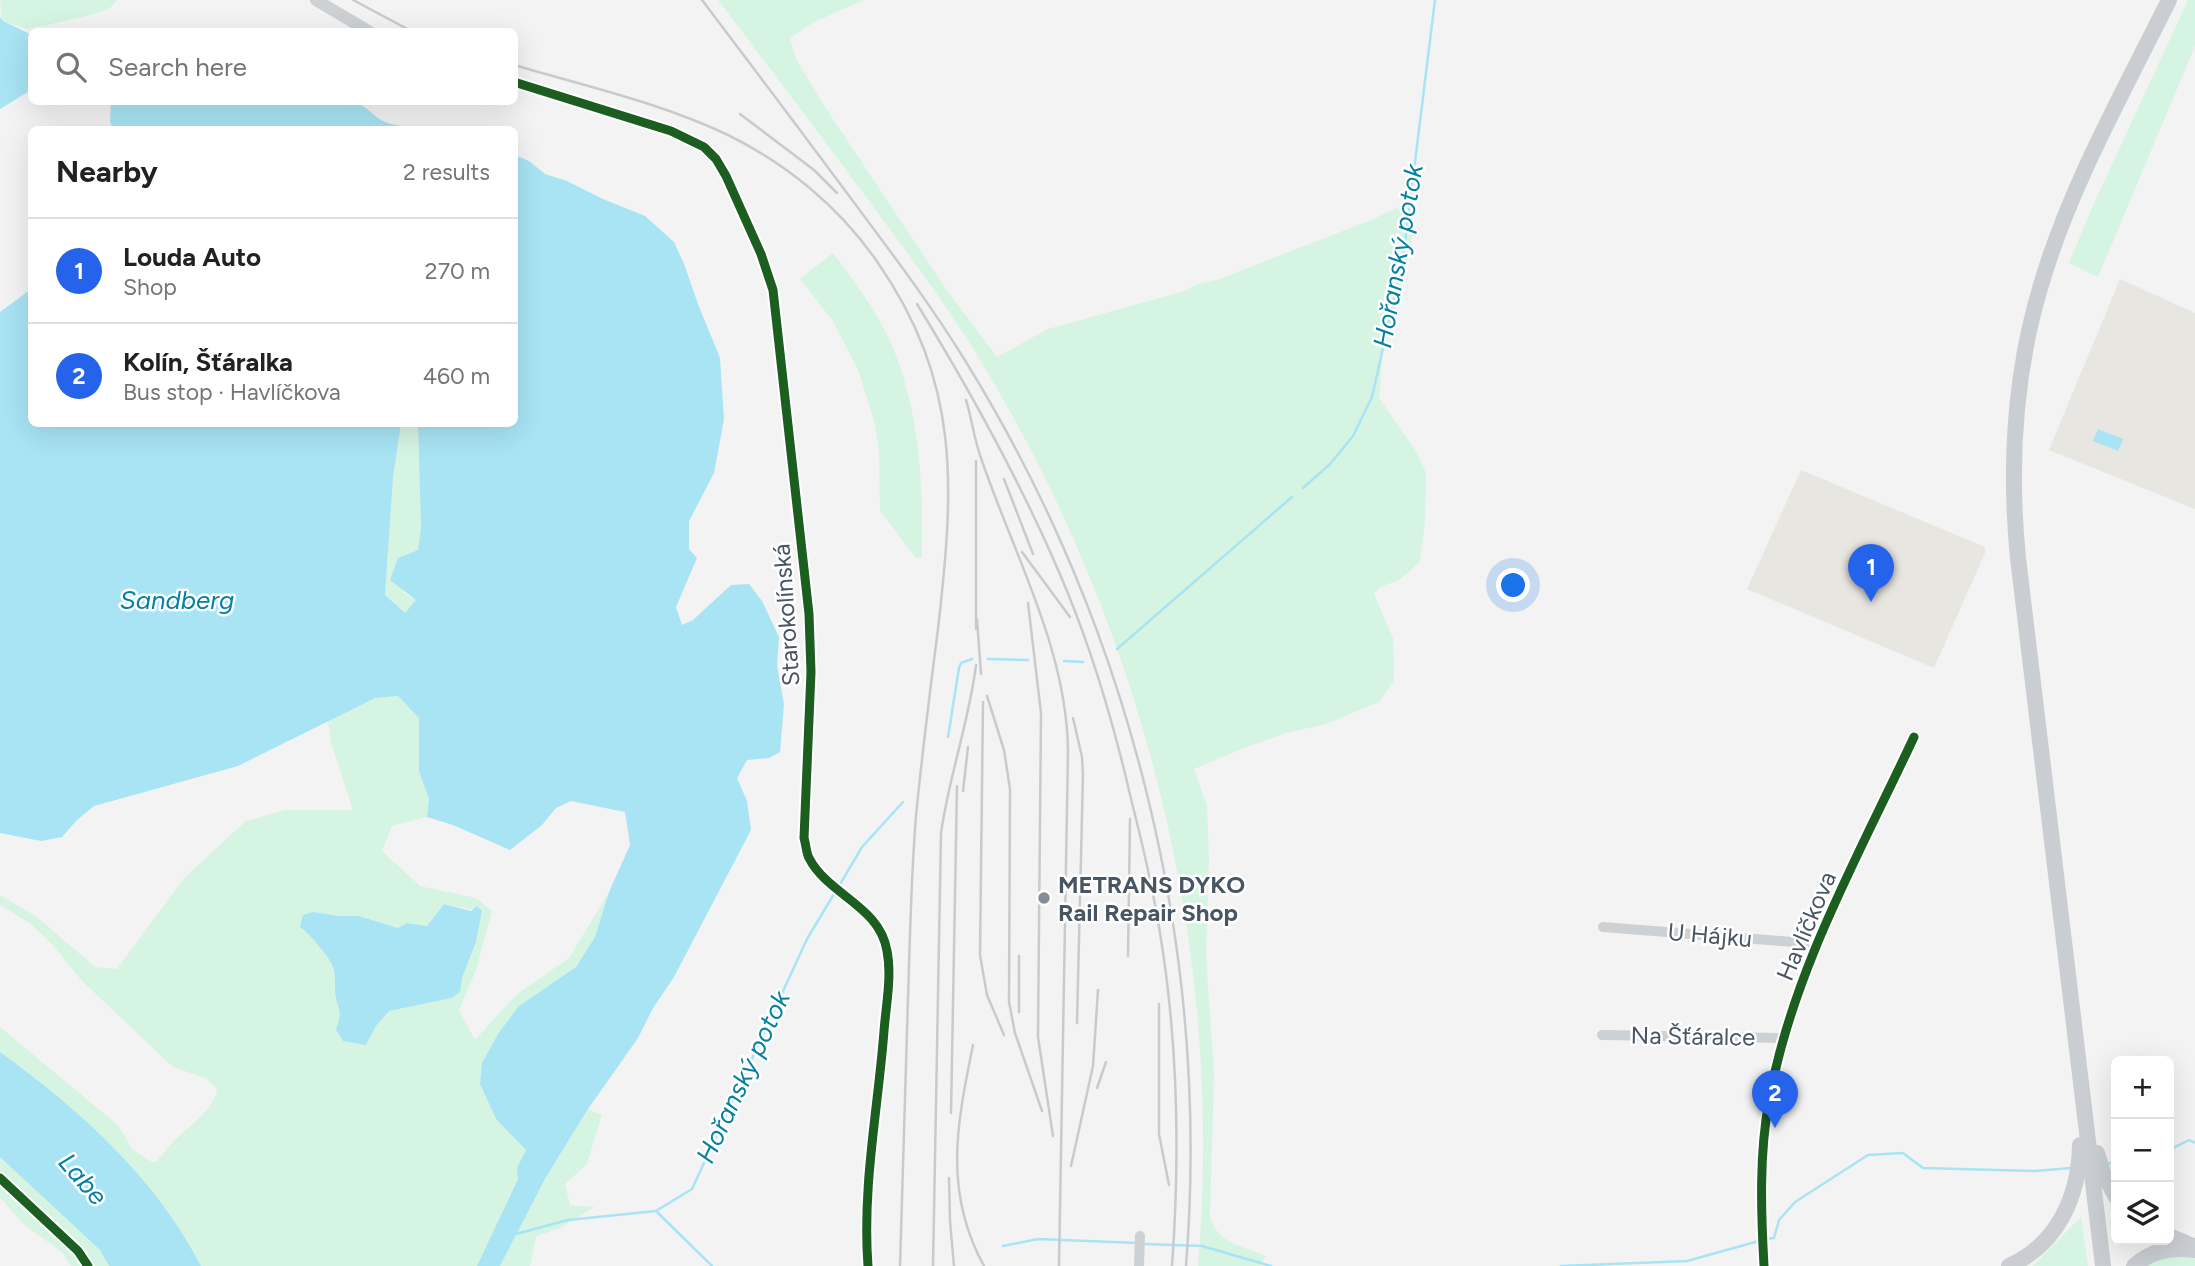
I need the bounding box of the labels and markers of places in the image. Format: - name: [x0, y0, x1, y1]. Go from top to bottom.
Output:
- pin: 1: [1848, 544, 1894, 602]
- place label: METRANS DYKO Rail Repair Shop: [1058, 870, 1245, 927]
- marker: METRANS DYKO Rail Repair Shop: [1036, 890, 1052, 906]
- pin: 2: [1752, 1070, 1798, 1128]

